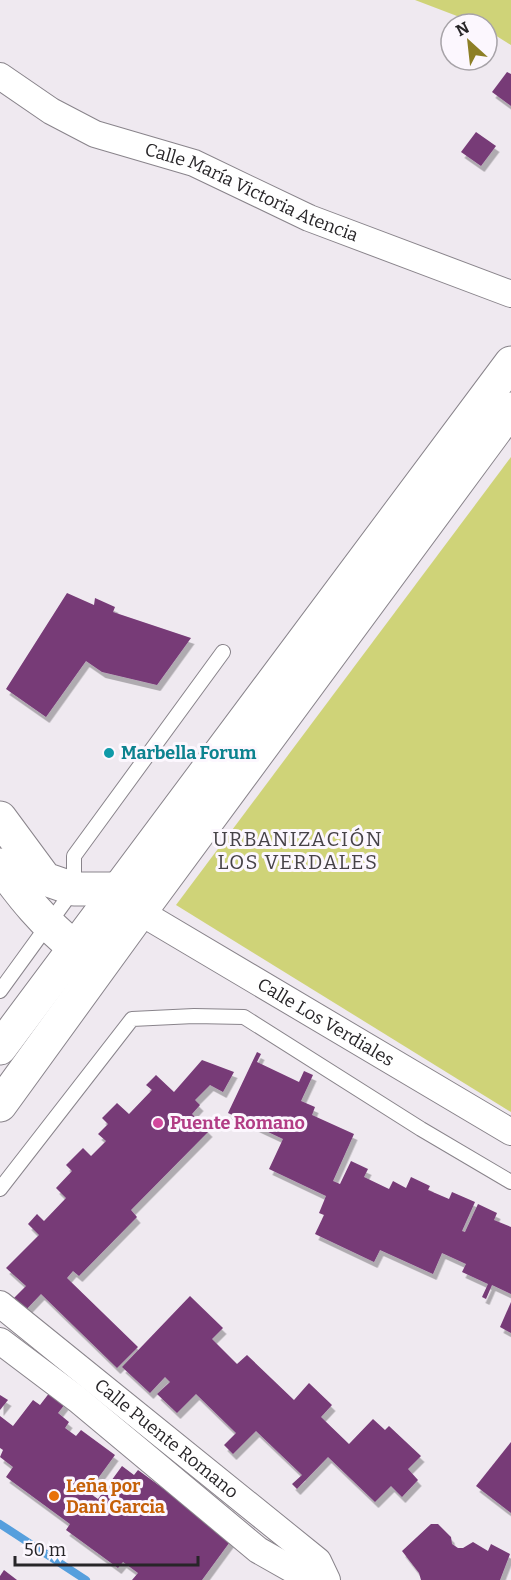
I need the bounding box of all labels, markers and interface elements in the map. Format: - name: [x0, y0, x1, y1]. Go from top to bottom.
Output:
- north arrow: [439, 12, 499, 72]
- text: N: [453, 18, 472, 40]
- street label: Calle María Victoria Atencia: [142, 138, 361, 247]
- place label: Marbella Forum: [121, 742, 256, 764]
- marker: Marbella Forum: [102, 746, 116, 760]
- district label: URBANIZACIÓN LOS VERDALES: [213, 827, 383, 874]
- street label: Calle Los Verdiales: [253, 973, 398, 1071]
- place label: Puente Romano: [170, 1112, 305, 1134]
- marker: Puente Romano: [151, 1116, 165, 1130]
- street label: Calle Puente Romano: [90, 1374, 243, 1503]
- place label: Leña por Dani Garcia: [66, 1475, 165, 1518]
- marker: Leña por Dani Garcia: [47, 1489, 61, 1503]
- scale bar: [15, 1529, 198, 1567]
- text: 50 m: [24, 1539, 66, 1561]

